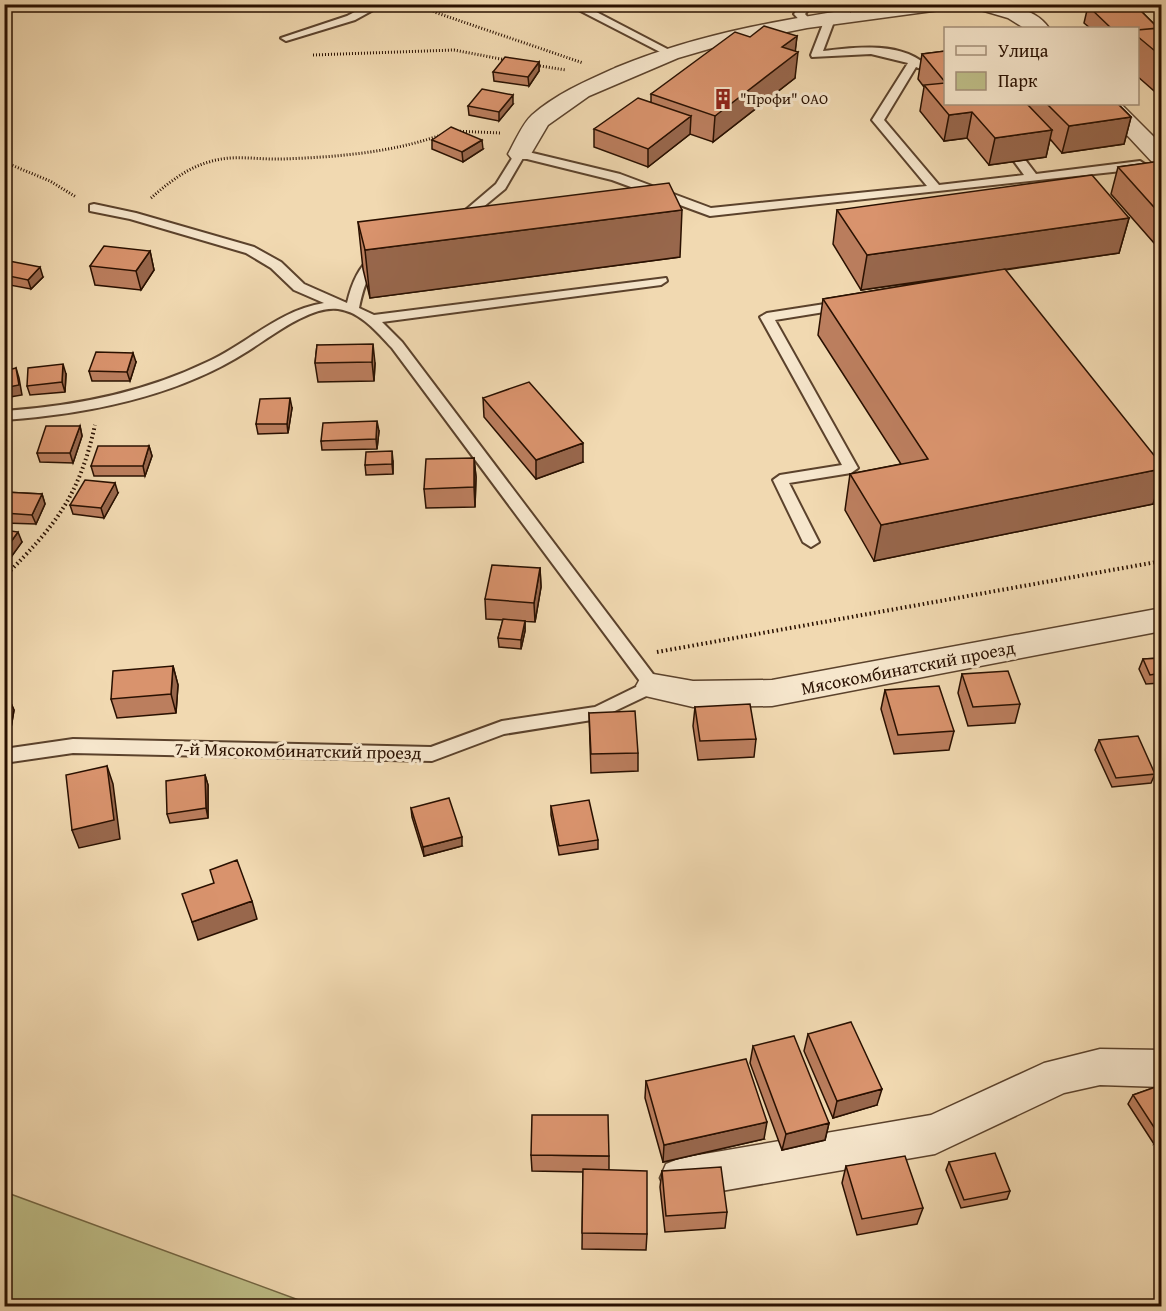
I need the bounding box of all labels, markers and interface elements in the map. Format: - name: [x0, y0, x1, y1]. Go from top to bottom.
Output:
- legend: [944, 27, 1139, 105]
- text: Улица: [998, 37, 1049, 64]
- text: Парк: [998, 67, 1038, 94]
- building icon: "Профи" ОАО: [711, 87, 735, 111]
- place label: "Профи" ОАО: [740, 88, 828, 109]
- street label: Мясокомбинатский проезд: [799, 633, 1017, 701]
- street label: 7-й Мясокомбинатский проезд: [174, 735, 422, 766]

